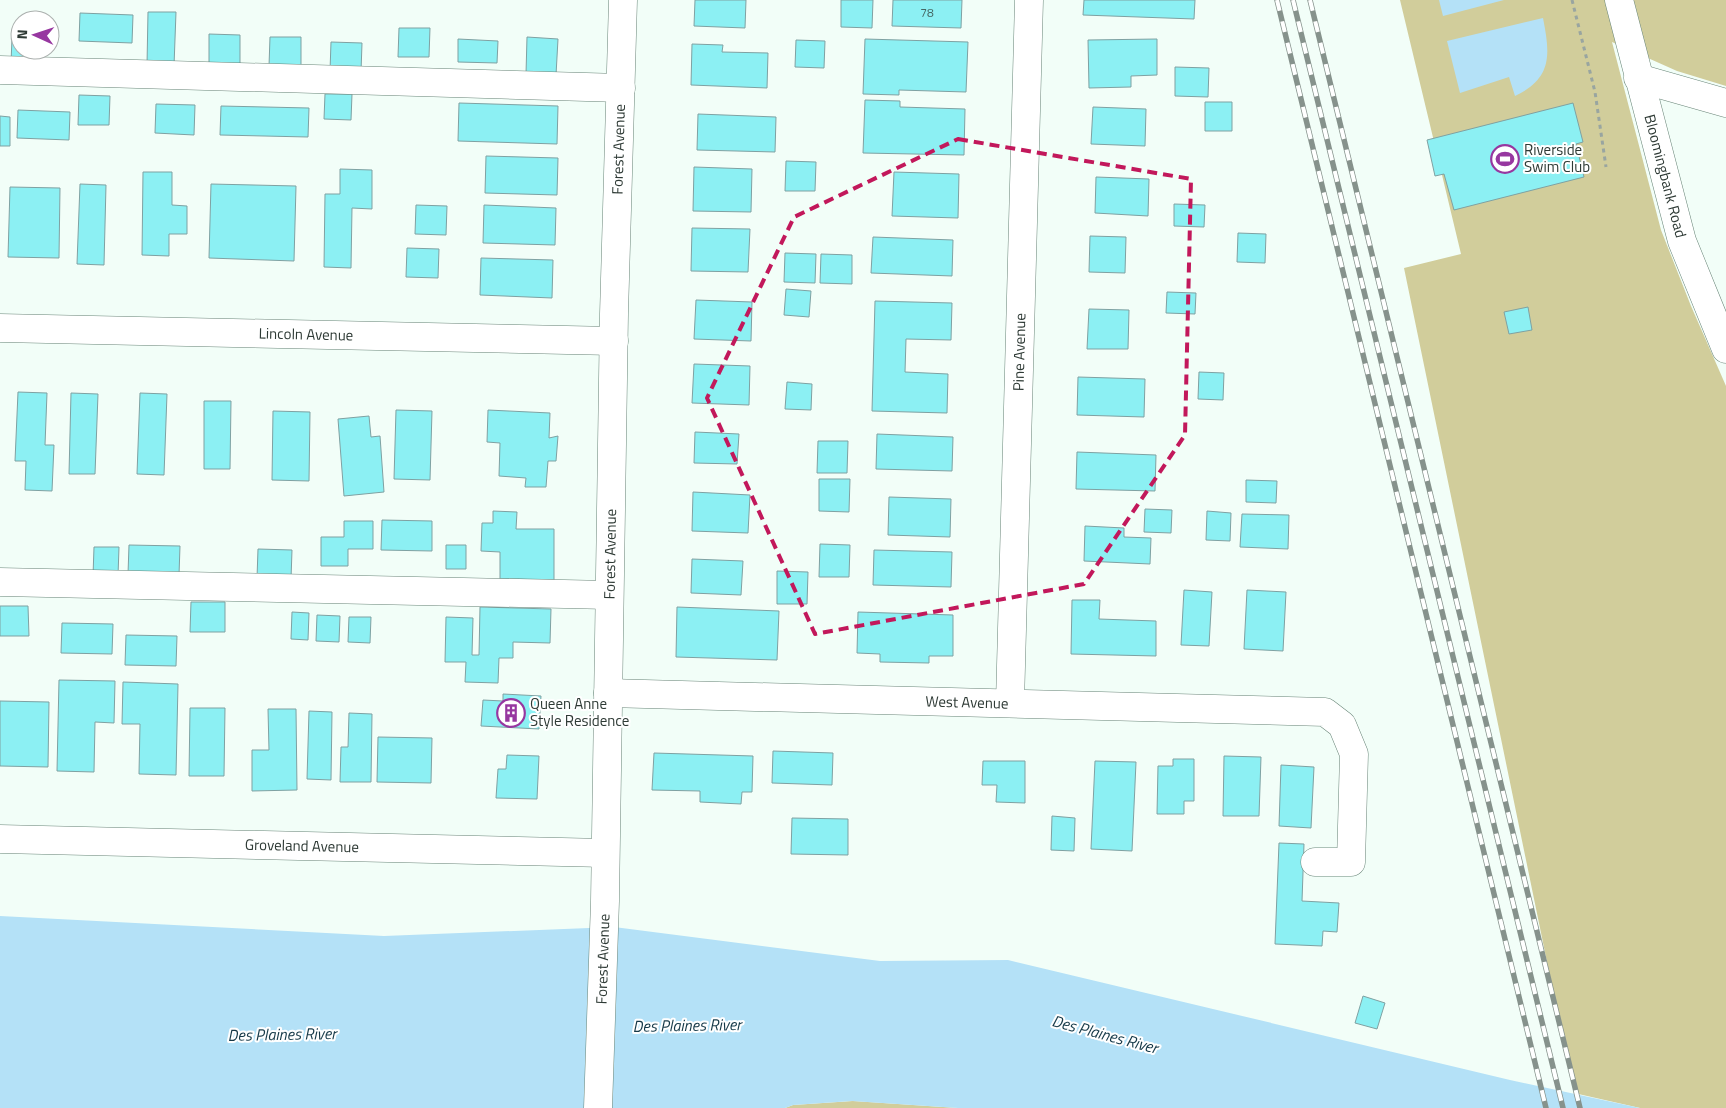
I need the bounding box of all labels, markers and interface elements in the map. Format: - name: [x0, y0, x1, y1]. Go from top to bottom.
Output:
- house number: 78: [920, 3, 934, 22]
- north arrow: [10, 10, 60, 60]
- text: N: [11, 29, 32, 40]
- street label: Forest Avenue: [605, 104, 631, 195]
- street label: Bloomingbank Road: [1638, 112, 1693, 240]
- place label: Riverside Swim Club: [1524, 138, 1590, 178]
- sports icon: Riverside Swim Club: [1490, 144, 1520, 174]
- street label: Pine Avenue: [1006, 313, 1032, 391]
- street label: Lincoln Avenue: [258, 321, 354, 346]
- street label: Forest Avenue: [598, 509, 622, 600]
- street label: West Avenue: [925, 689, 1009, 715]
- place label: Queen Anne Style Residence: [530, 692, 629, 732]
- building icon: Queen Anne Style Residence: [496, 698, 526, 728]
- street label: Groveland Avenue: [245, 833, 359, 858]
- street label: Forest Avenue: [590, 913, 616, 1005]
- water label: Des Plaines River: [1049, 1008, 1162, 1060]
- water label: Des Plaines River: [633, 1012, 743, 1038]
- water label: Des Plaines River: [228, 1021, 338, 1047]

